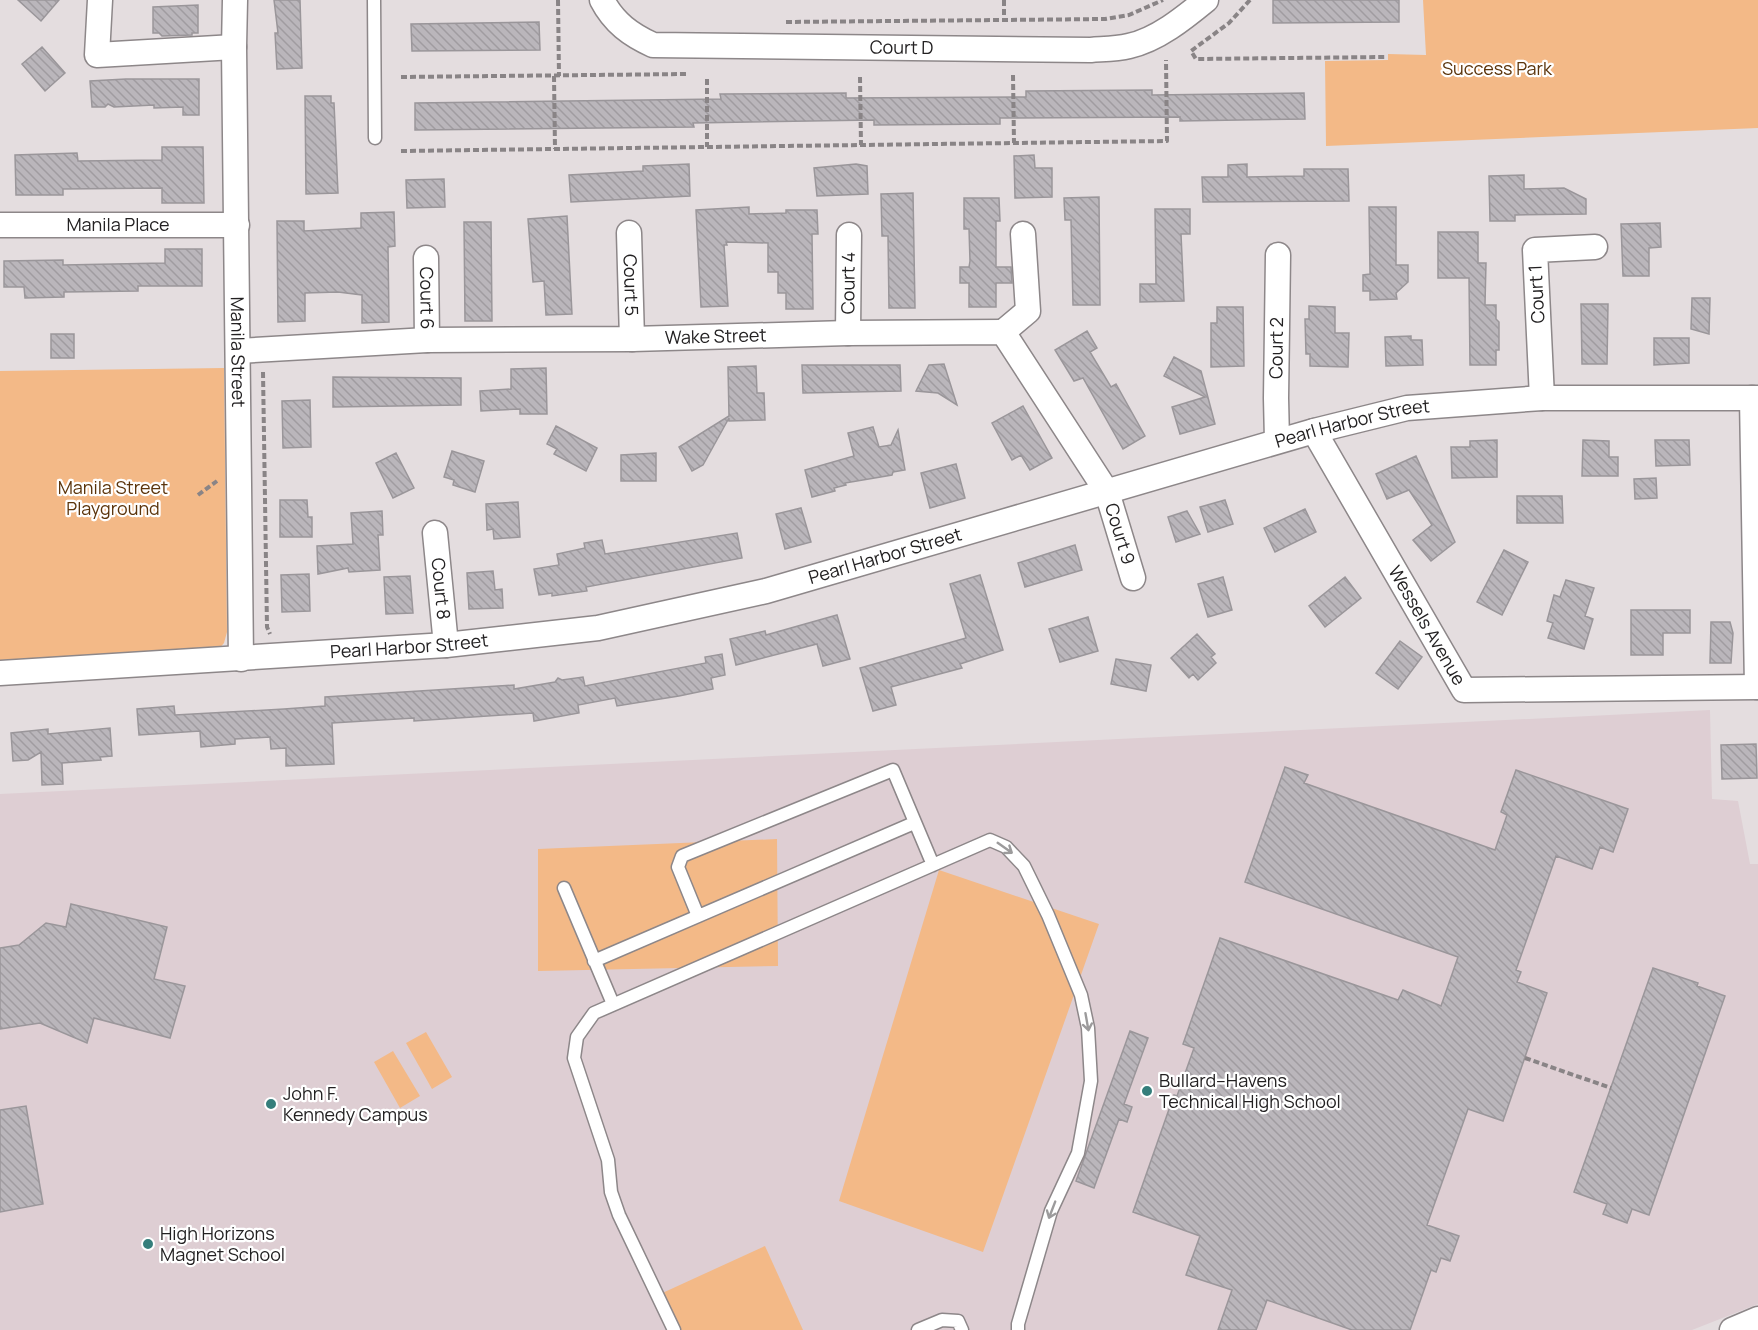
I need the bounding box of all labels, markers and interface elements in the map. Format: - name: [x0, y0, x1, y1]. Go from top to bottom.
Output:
- street label: Court D: [870, 34, 934, 59]
- park label: Success Park: [1442, 56, 1553, 80]
- street label: Manila Place: [66, 212, 170, 236]
- street label: Court 4: [835, 252, 860, 314]
- street label: Court 5: [619, 254, 644, 316]
- street label: Court 1: [1522, 264, 1550, 324]
- street label: Court 6: [415, 266, 440, 330]
- street label: Manila Street: [226, 296, 251, 407]
- street label: Court 2: [1263, 317, 1288, 379]
- street label: Wake Street: [664, 322, 767, 349]
- street label: Pearl Harbor Street: [1272, 393, 1431, 453]
- park label: Manila Street Playground: [58, 475, 168, 520]
- street label: Court 9: [1100, 500, 1141, 567]
- street label: Pearl Harbor Street: [805, 521, 964, 589]
- street label: Court 8: [426, 557, 456, 621]
- street label: Wessels Avenue: [1383, 561, 1472, 689]
- street label: Pearl Harbor Street: [329, 627, 489, 663]
- one-way arrow: [996, 842, 1013, 855]
- one-way arrow: [1082, 1012, 1093, 1031]
- place label: Bullard–Havens Technical High School: [1159, 1068, 1341, 1113]
- place label: John F. Kennedy Campus: [283, 1081, 428, 1126]
- marker: Bullard–Havens Technical High School: [1140, 1084, 1154, 1098]
- marker: John F. Kennedy Campus: [264, 1097, 278, 1111]
- one-way arrow: [1046, 1200, 1057, 1219]
- place label: High Horizons Magnet School: [160, 1221, 285, 1266]
- marker: High Horizons Magnet School: [141, 1237, 155, 1251]

